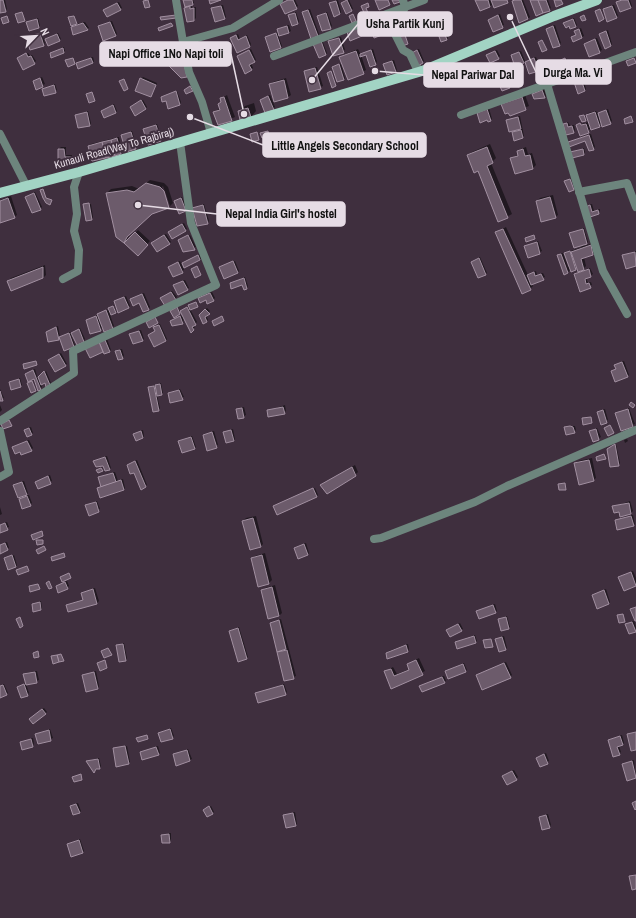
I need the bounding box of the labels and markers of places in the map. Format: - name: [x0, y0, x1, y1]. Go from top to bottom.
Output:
- callout: Usha Partik Kunj: [358, 12, 452, 36]
- callout: Napi Office 1No Napi toli: [100, 42, 231, 66]
- callout: Durga Ma. Vi: [536, 60, 611, 84]
- callout: Nepal Pariwar Dal: [424, 63, 523, 87]
- callout: Little Angels Secondary School: [263, 133, 426, 157]
- callout: Nepal India Girl's hostel: [217, 202, 345, 226]

